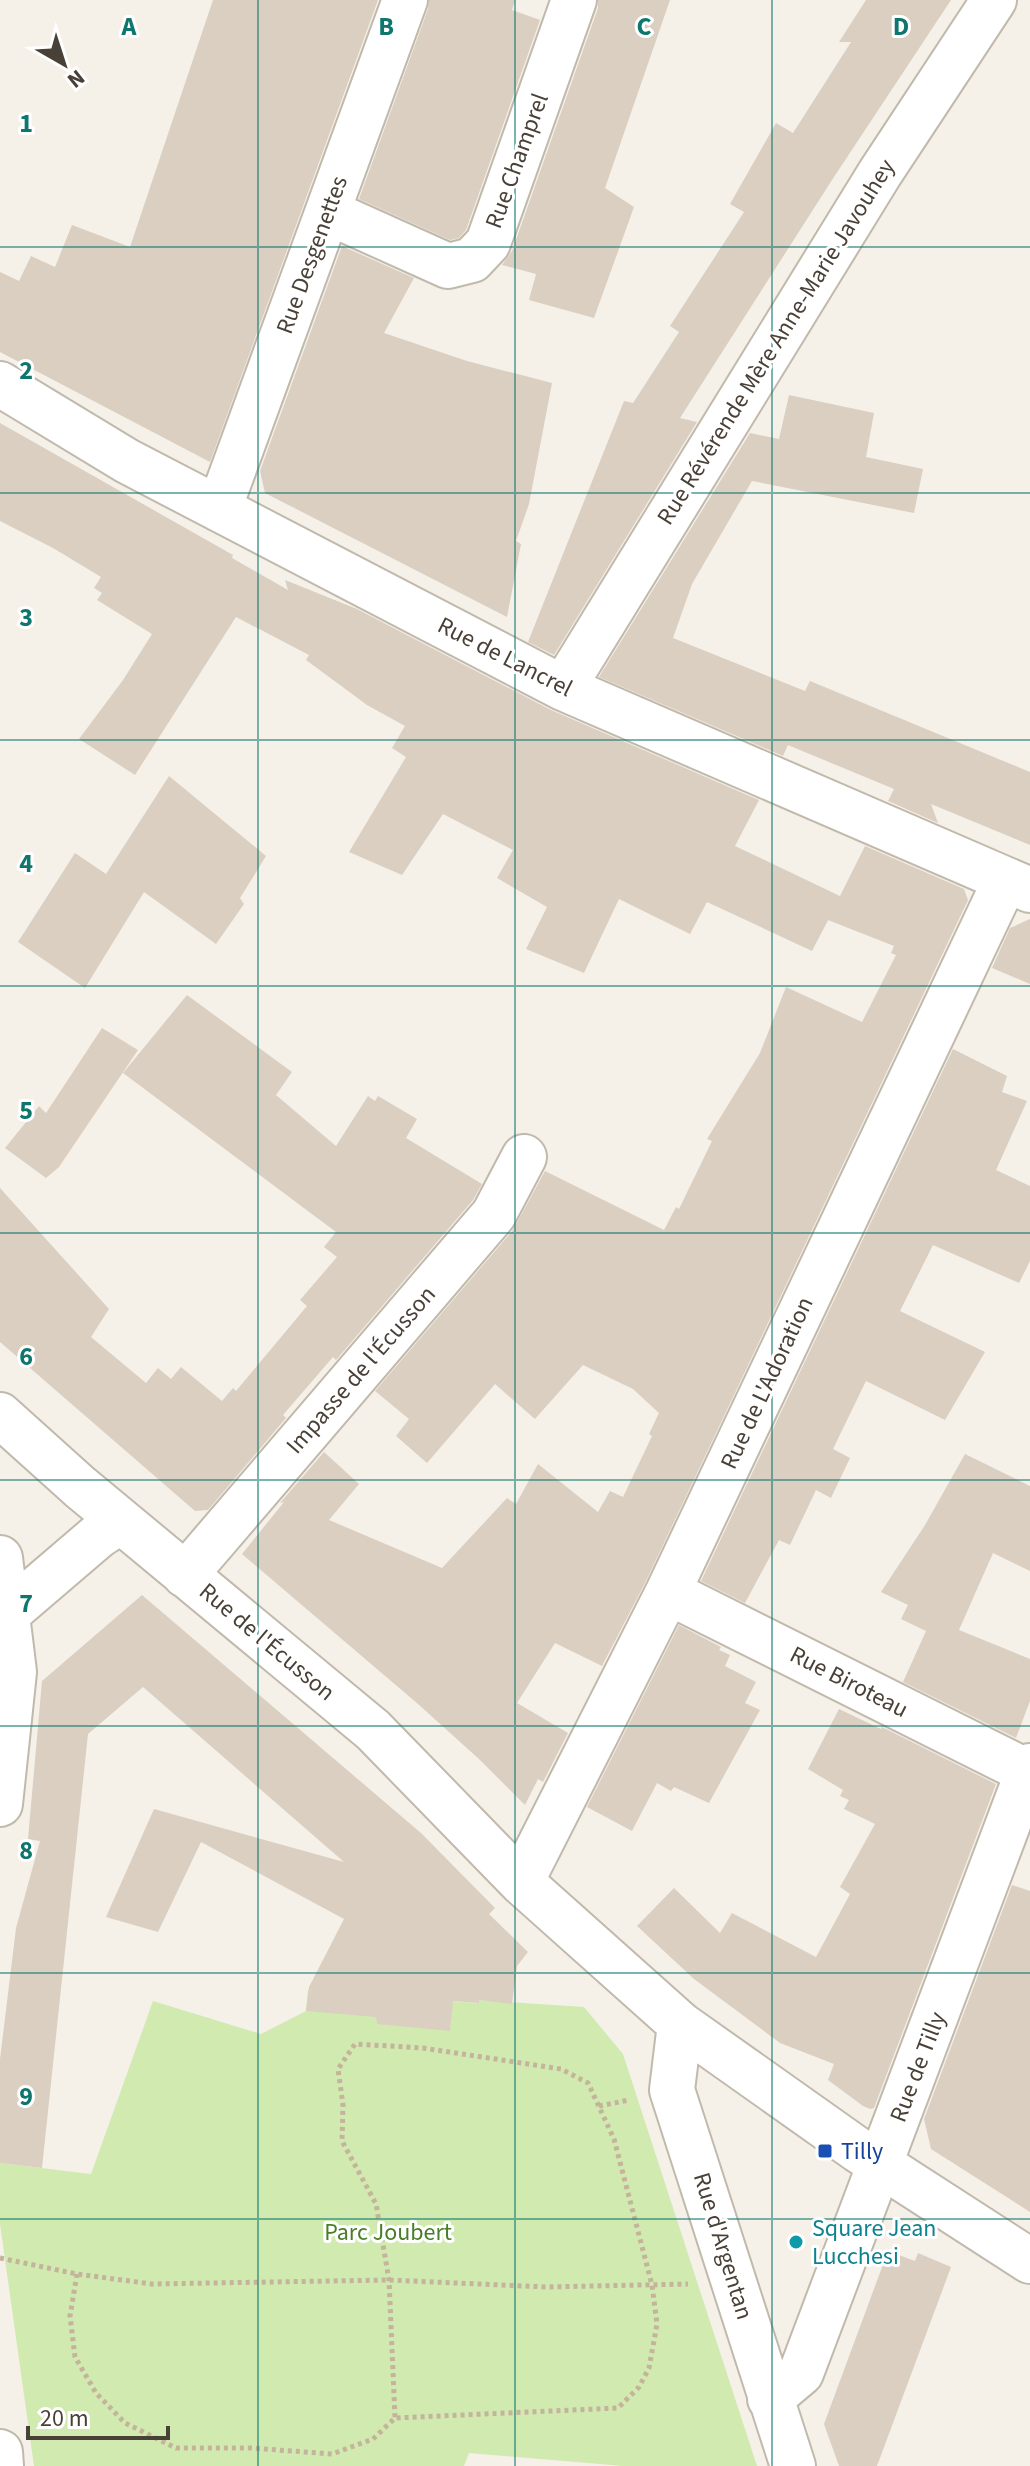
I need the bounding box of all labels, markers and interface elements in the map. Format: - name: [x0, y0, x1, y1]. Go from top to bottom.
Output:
- text: A: [121, 8, 138, 45]
- text: B: [378, 8, 394, 45]
- text: C: [636, 8, 652, 45]
- text: D: [893, 8, 909, 45]
- north arrow: [24, 24, 104, 104]
- text: N: [60, 62, 92, 96]
- street label: Rue Champrel: [476, 88, 558, 234]
- text: 1: [19, 105, 33, 142]
- street label: Rue Révérende Mère Anne-Marie Javouhey: [648, 152, 904, 532]
- street label: Rue Desgenettes: [267, 171, 357, 339]
- text: 2: [19, 352, 33, 389]
- text: 3: [19, 599, 33, 636]
- street label: Rue de Lancrel: [431, 608, 579, 706]
- text: 4: [19, 845, 33, 882]
- text: 5: [19, 1092, 33, 1129]
- street label: Impasse de l'Écusson: [278, 1278, 444, 1462]
- street label: Rue de L'Adoration: [712, 1291, 822, 1475]
- text: 6: [19, 1338, 33, 1375]
- street label: Rue de l'Écusson: [191, 1575, 343, 1709]
- text: 7: [19, 1585, 33, 1622]
- street label: Rue Biroteau: [784, 1637, 914, 1727]
- text: 8: [19, 1832, 33, 1869]
- street label: Rue de Tilly: [881, 2007, 955, 2127]
- text: 9: [19, 2078, 33, 2115]
- place label: Tilly: [841, 2134, 883, 2169]
- marker: Tilly: [816, 2142, 834, 2160]
- street label: Rue d'Argentan: [684, 2168, 762, 2324]
- place label: Square Jean Lucchesi: [812, 2211, 936, 2274]
- park label: Parc Joubert: [324, 2215, 452, 2250]
- marker: Square Jean Lucchesi: [787, 2233, 805, 2251]
- scale bar: [28, 2390, 168, 2440]
- text: 20 m: [40, 2401, 89, 2436]

